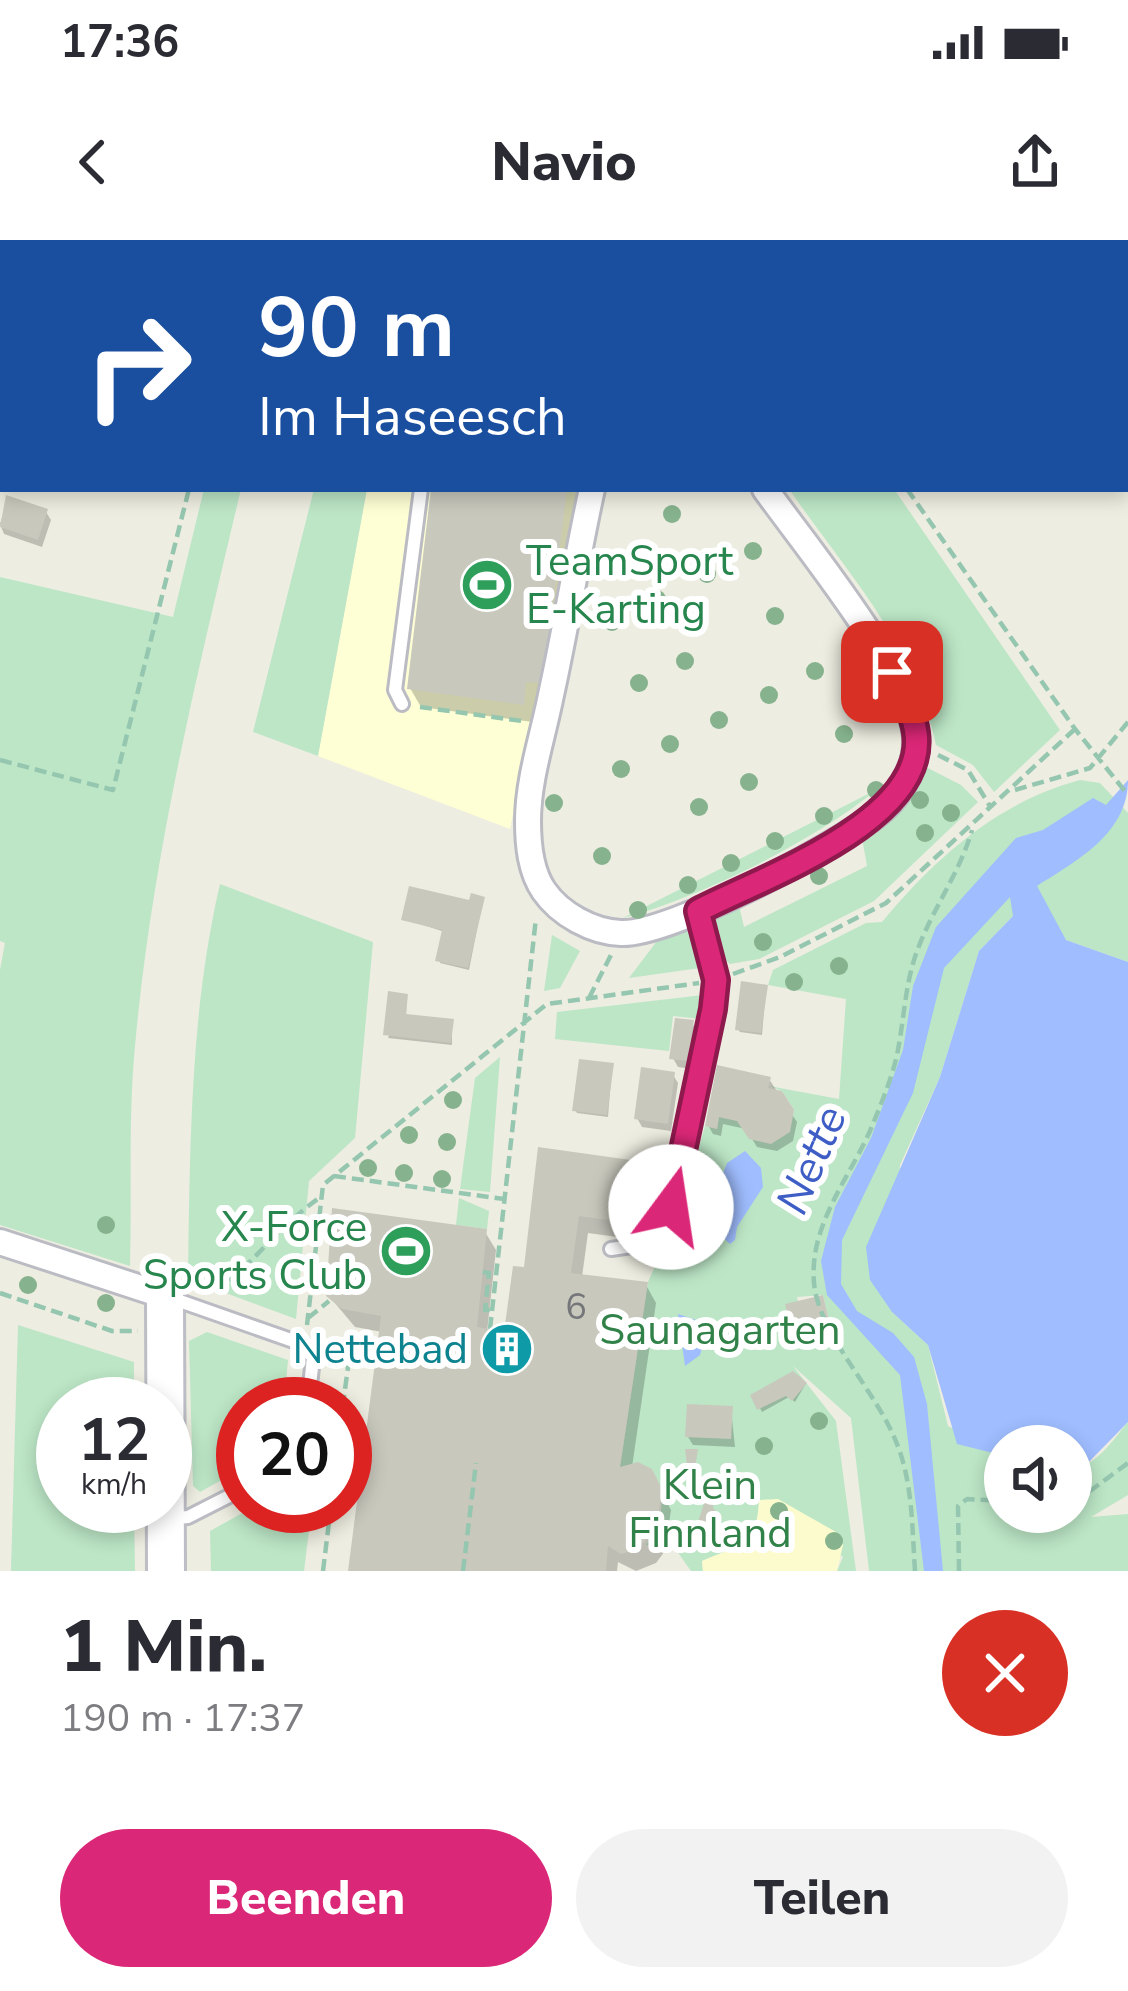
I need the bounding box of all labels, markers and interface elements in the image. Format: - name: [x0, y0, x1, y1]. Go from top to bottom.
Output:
- text: 17:36: [60, 12, 179, 73]
- text: Navio: [491, 125, 637, 199]
- icon: back: [60, 129, 126, 195]
- icon: share: [1002, 129, 1068, 195]
- text: 90 m: [258, 271, 455, 386]
- icon: right: [60, 288, 216, 444]
- text: Im Haseesch: [258, 380, 567, 454]
- place label: TeamSport E-Karting: [526, 533, 733, 638]
- sports icon: TeamSport E-Karting: [459, 557, 515, 613]
- pin: [841, 621, 943, 723]
- icon: arrive: [859, 639, 925, 705]
- water label: Nette: [762, 1097, 862, 1223]
- position arrow: [608, 1144, 734, 1270]
- place label: X-Force Sports Club: [143, 1199, 367, 1304]
- sports icon: X-Force Sports Club: [378, 1223, 434, 1279]
- house number: 6: [565, 1283, 587, 1332]
- park label: Saunagarten: [599, 1302, 841, 1359]
- place label: Nettebad: [292, 1321, 468, 1378]
- building icon: Nettebad: [479, 1321, 535, 1377]
- speed limit sign: 20: [216, 1377, 372, 1533]
- text: 12: [78, 1399, 150, 1481]
- map controls: [984, 1425, 1092, 1533]
- button: sound: [984, 1425, 1092, 1533]
- park label: Klein Finnland: [628, 1457, 792, 1562]
- text: km/h: [81, 1464, 147, 1505]
- text: 1 Min.: [60, 1598, 267, 1696]
- button: close: [942, 1610, 1068, 1736]
- text: 190 m · 17:37: [60, 1692, 305, 1745]
- button: Beenden: [60, 1829, 552, 1967]
- button: Teilen: [576, 1829, 1068, 1967]

